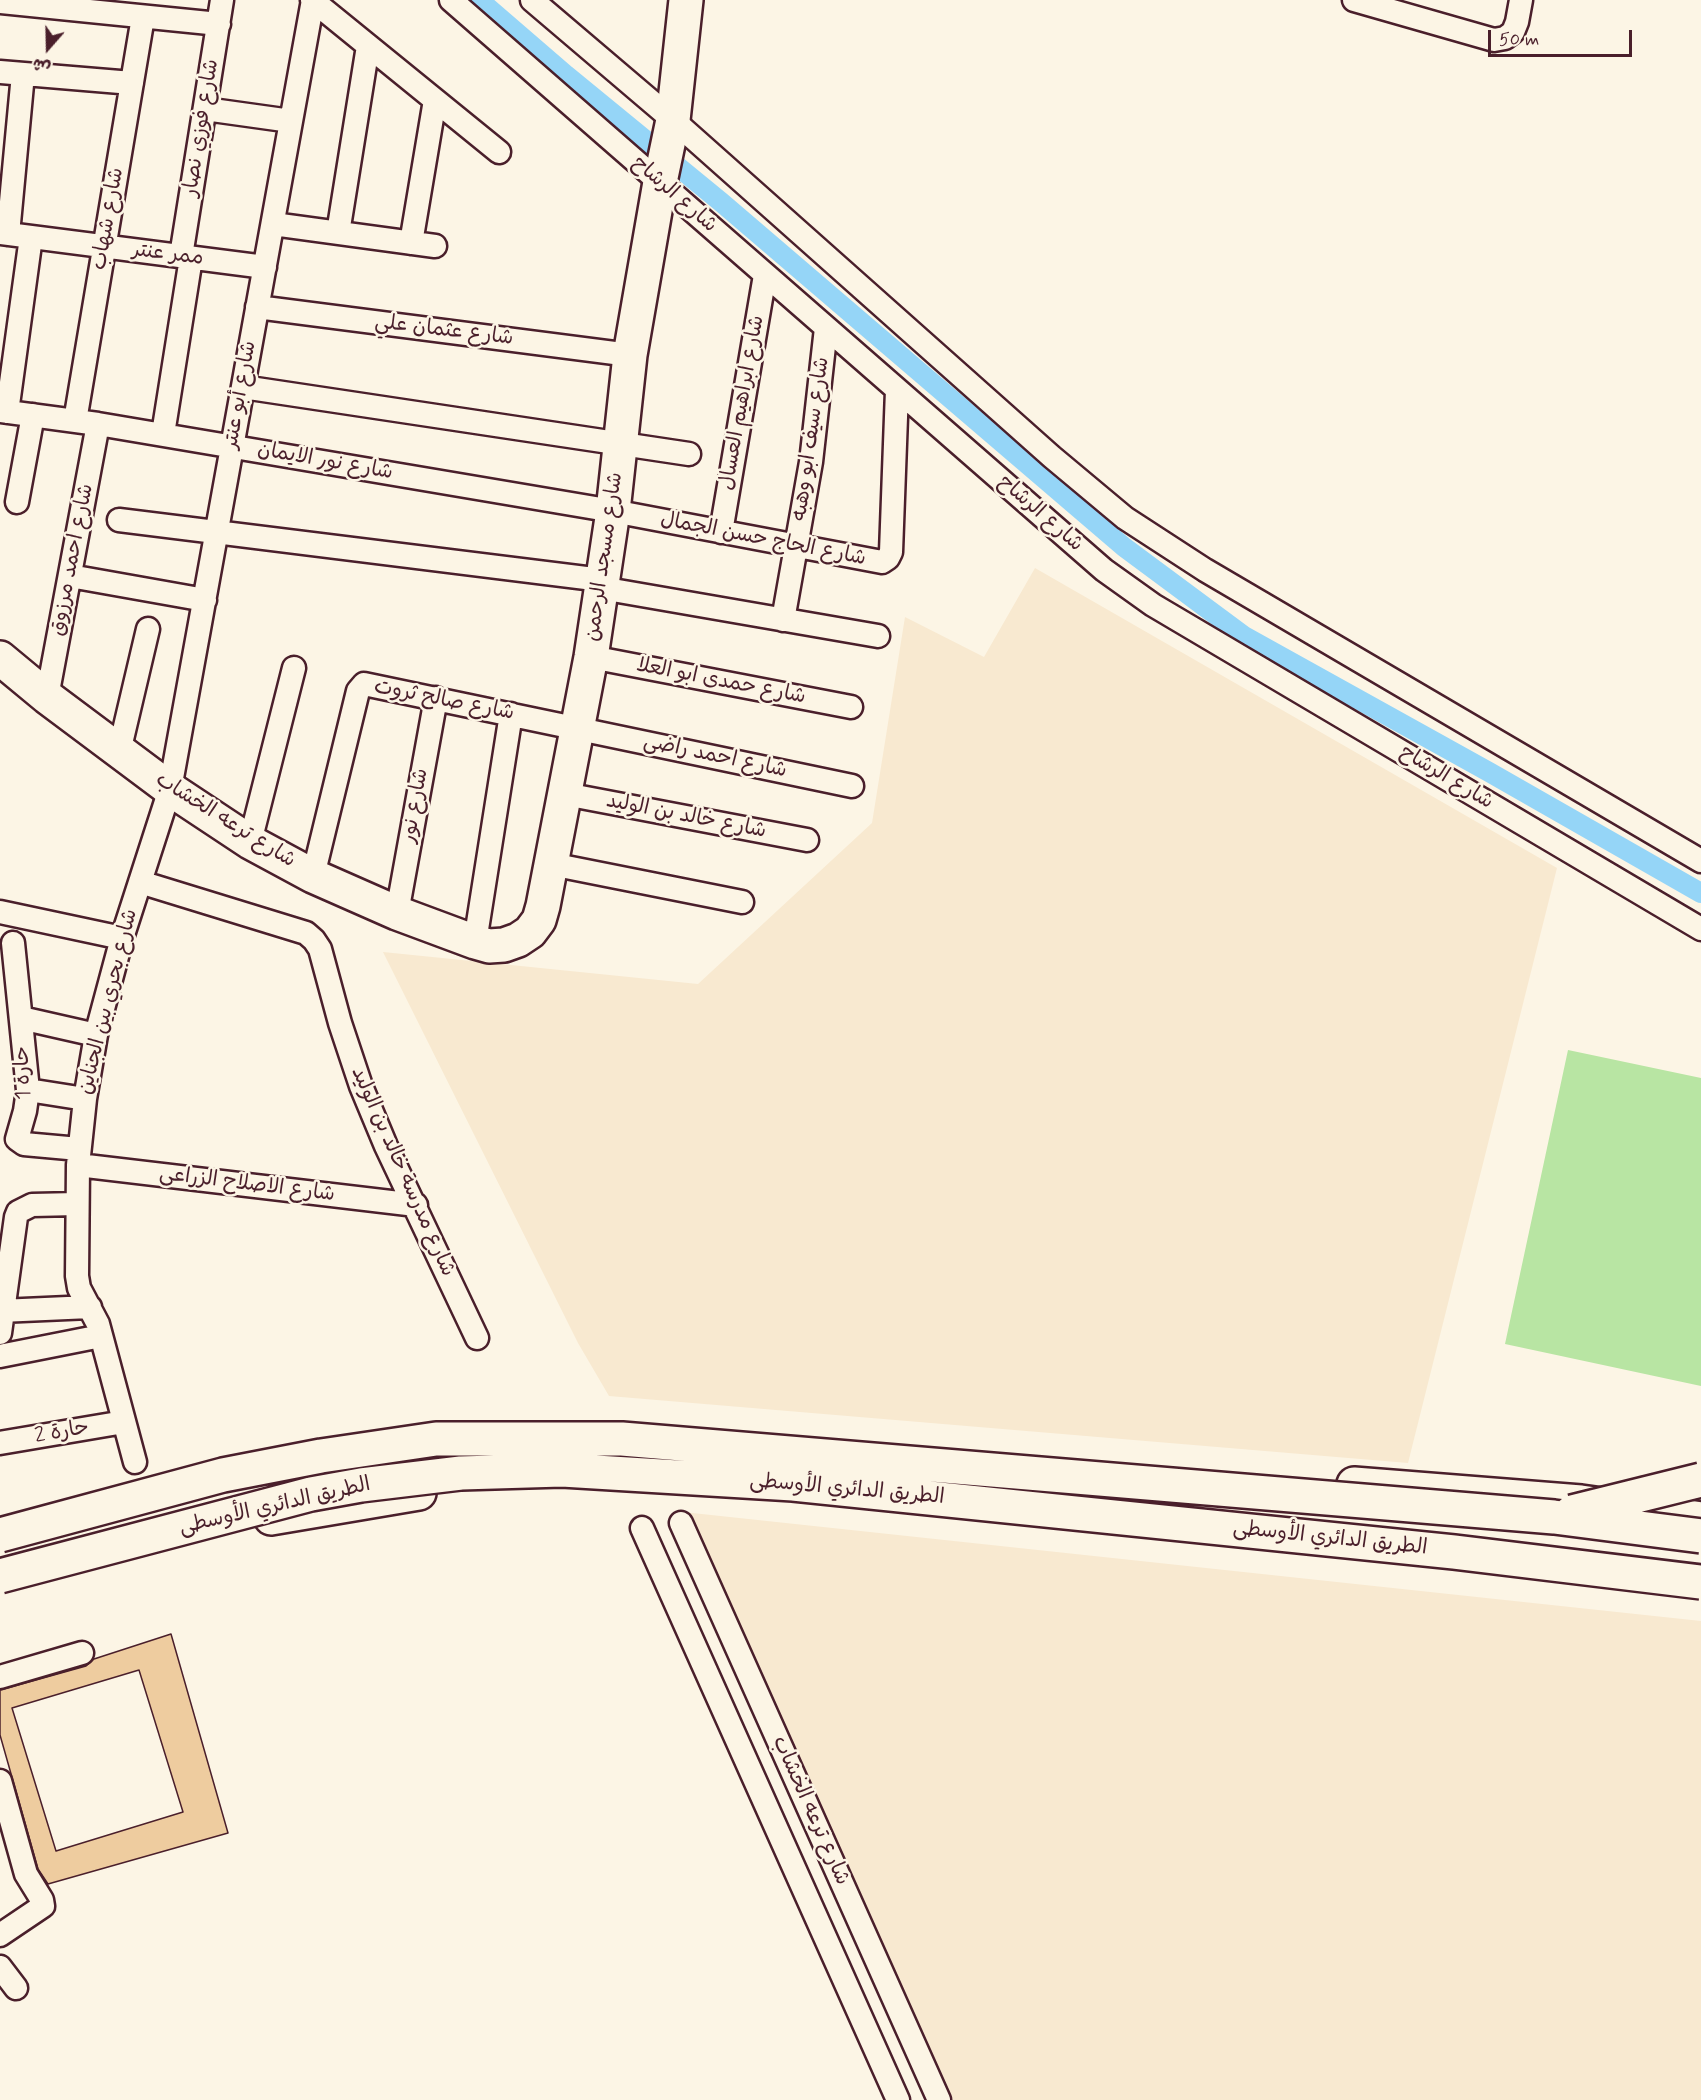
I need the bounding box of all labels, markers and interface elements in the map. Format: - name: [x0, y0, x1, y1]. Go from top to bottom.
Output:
- north arrow: [18, 18, 78, 78]
- scale bar: [1491, 18, 1635, 56]
- text: 50 m: [1499, 28, 1539, 52]
- text: ش: [30, 53, 54, 78]
- street label: شارع فوزي نصار: [179, 58, 225, 198]
- street label: شارع الرشاح: [626, 151, 722, 239]
- street label: شارع شهاب: [88, 166, 130, 272]
- street label: ممر عنتر: [131, 238, 205, 272]
- street label: شارع عثمان علي: [373, 310, 515, 352]
- street label: شارع ابراهيم العسال: [715, 314, 771, 492]
- street label: شارع أبو عنتر: [219, 339, 263, 451]
- street label: شارع سيف ابو وهبه: [788, 355, 836, 523]
- street label: شارع نور الايمان: [255, 438, 395, 486]
- street label: شارع الرشاح: [992, 470, 1088, 558]
- street label: شارع مسجد الرحمن: [581, 471, 629, 643]
- street label: شارع احمد مرزوق: [46, 482, 100, 638]
- street label: شارع الحاج حسن الجمال: [658, 508, 868, 572]
- street label: شارع حمدى ابو العلا: [634, 653, 808, 711]
- street label: شارع صالح ثروت: [372, 675, 516, 727]
- street label: شارع احمد راضى: [641, 730, 789, 784]
- street label: شارع الرشاح: [1395, 740, 1497, 816]
- street label: شارع نور: [397, 767, 435, 845]
- street label: شارع ترعه الخشاب: [150, 768, 300, 874]
- street label: شارع خالد بن الوليد: [604, 789, 768, 845]
- street label: شارع بحري بين الجناين: [74, 907, 144, 1097]
- street label: حارة 1: [10, 1046, 38, 1100]
- street label: شارع مدرسة خالد بن الوليد: [344, 1063, 460, 1281]
- street label: شارع الاصلاح الزراعى: [158, 1162, 336, 1208]
- street label: حارة 2: [33, 1416, 91, 1450]
- street label: الطريق الدائري الأوسطى: [749, 1469, 945, 1511]
- street label: الطريق الدائري الأوسطى: [177, 1473, 373, 1541]
- street label: الطريق الدائري الأوسطى: [1232, 1516, 1428, 1562]
- street label: شارع ترعه الخشاب: [766, 1733, 854, 1889]

